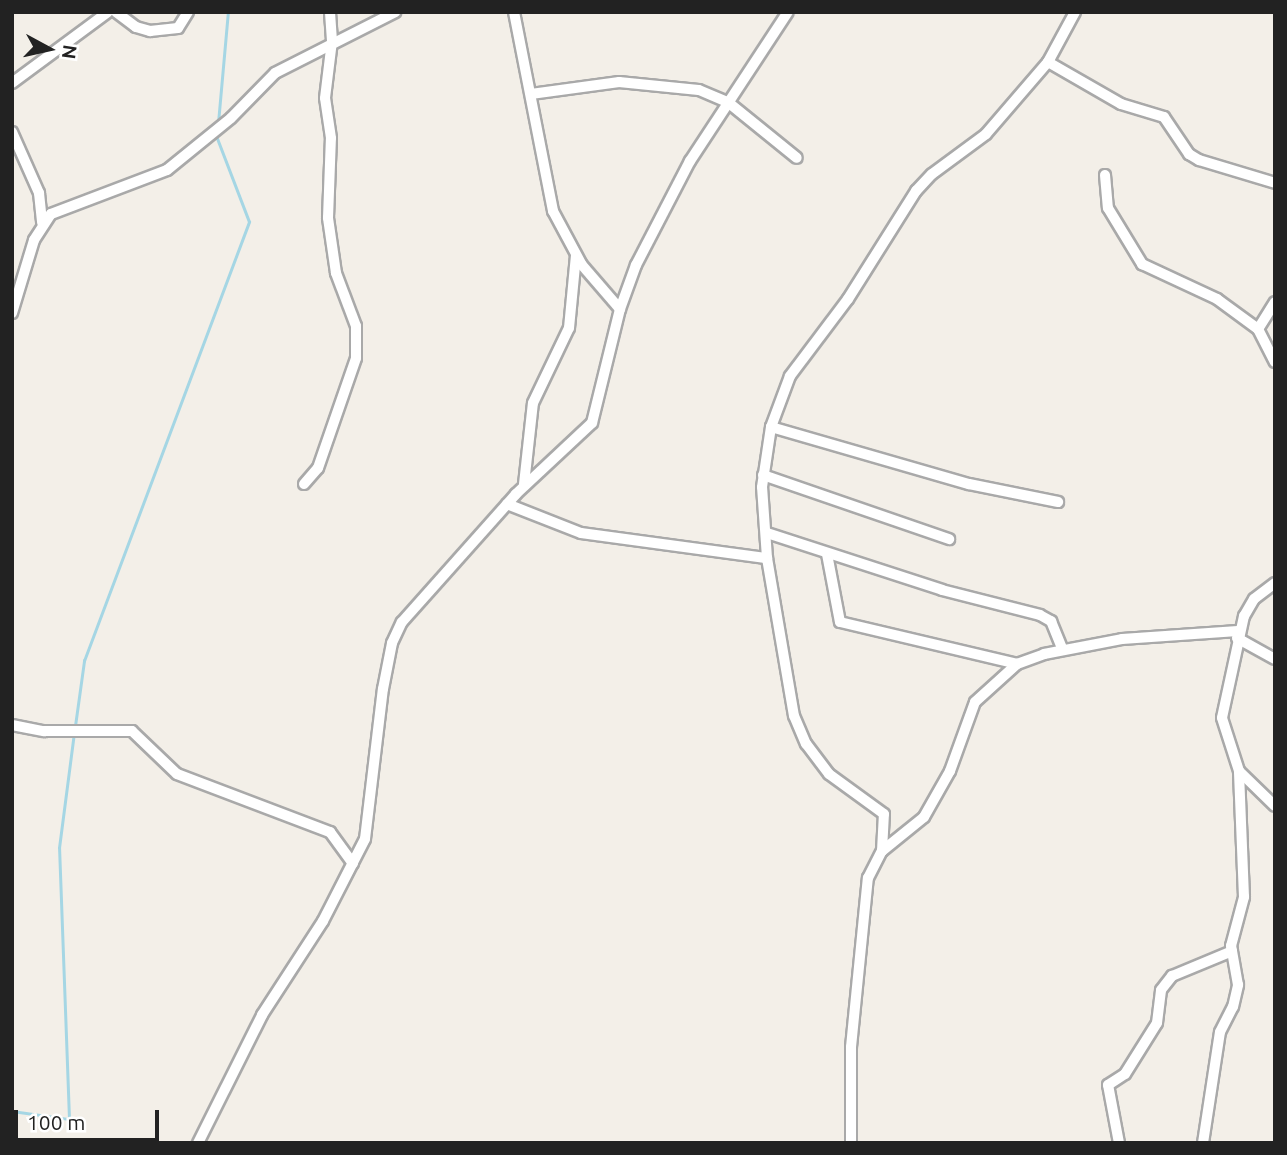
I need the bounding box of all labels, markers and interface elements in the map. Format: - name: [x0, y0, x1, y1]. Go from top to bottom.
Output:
- north arrow: [14, 14, 84, 84]
- text: N: [58, 43, 82, 60]
- scale bar: [18, 1096, 163, 1140]
- text: 100 m: [27, 1110, 85, 1134]

